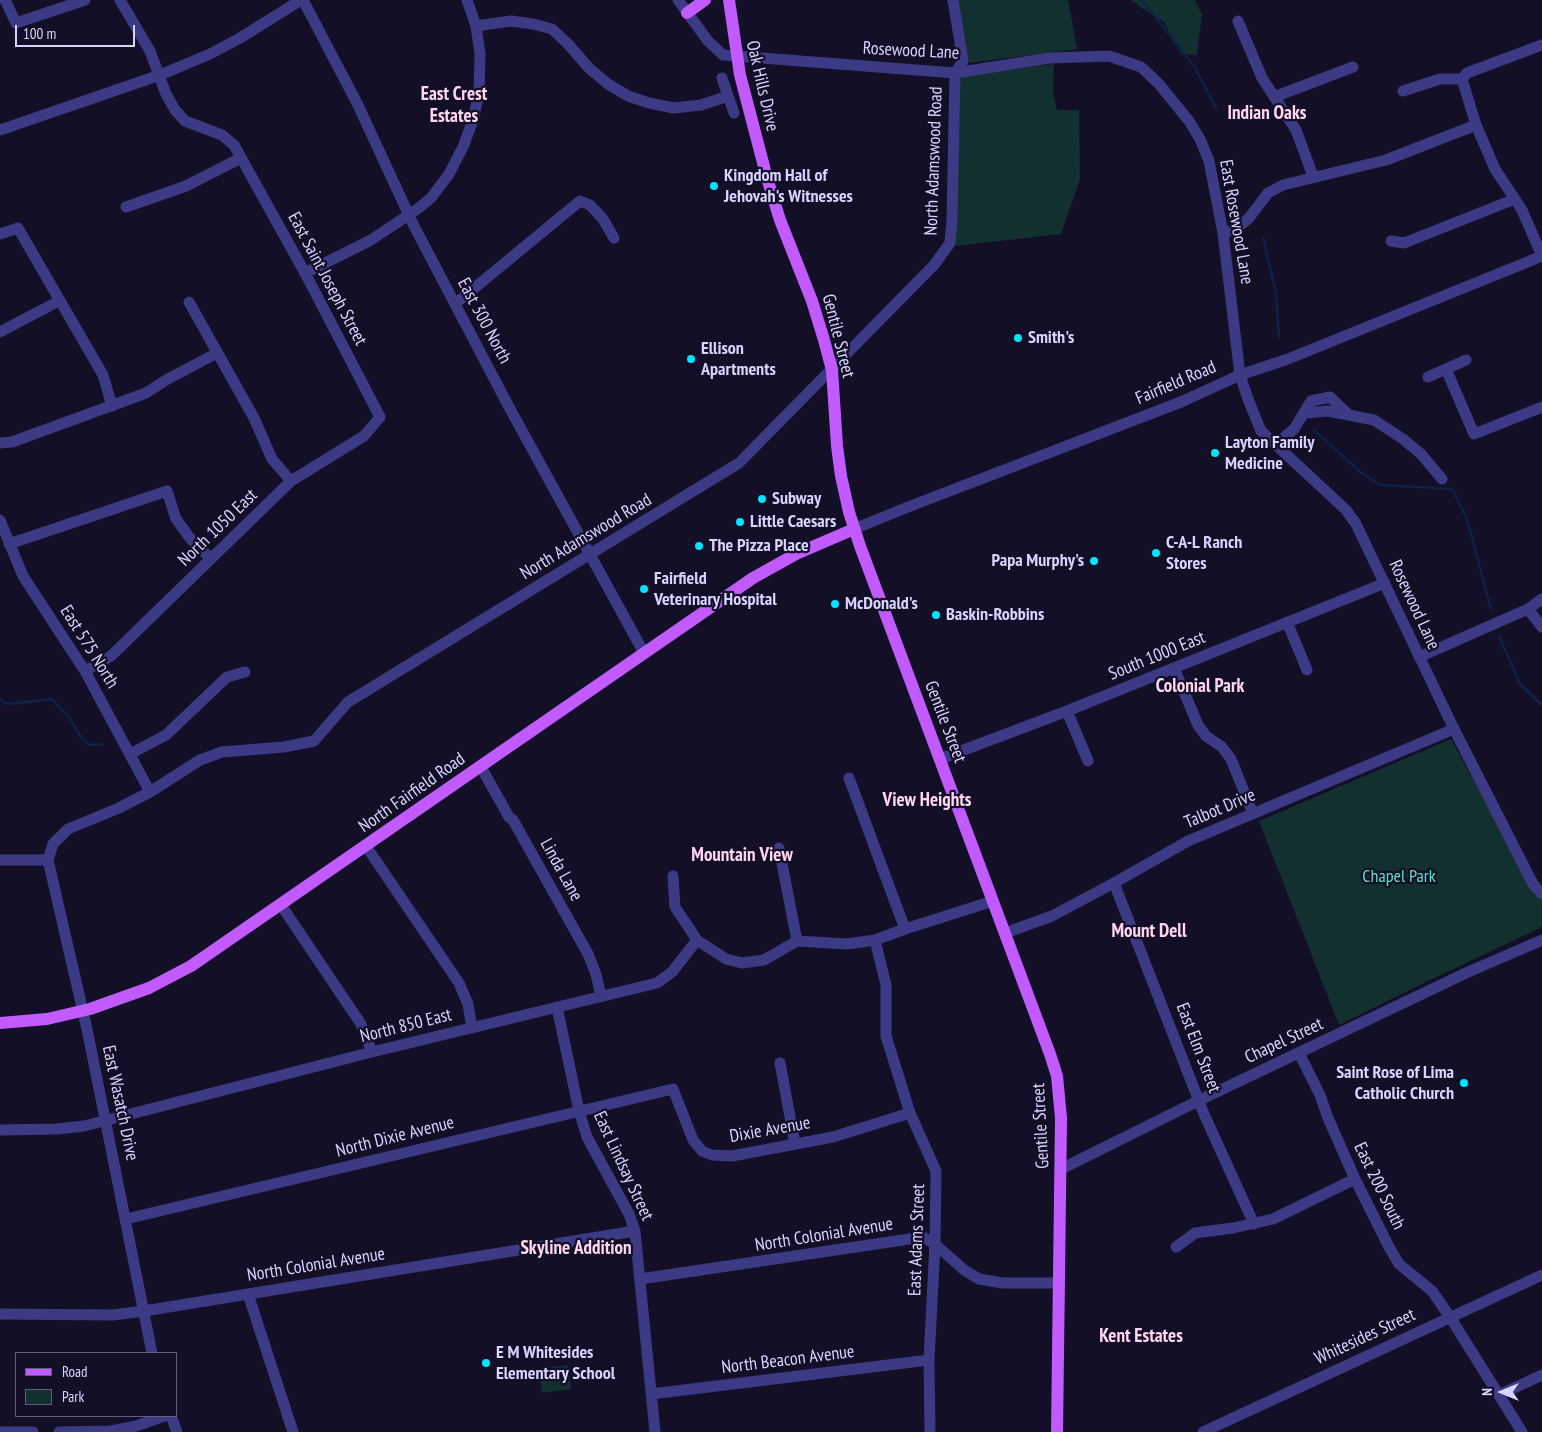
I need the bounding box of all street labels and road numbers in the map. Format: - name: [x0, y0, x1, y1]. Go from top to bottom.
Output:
- street label: Rosewood Lane: [862, 38, 960, 64]
- street label: Oak Hills Drive: [741, 39, 783, 133]
- street label: North Adamswood Road: [921, 86, 947, 236]
- street label: East Rosewood Lane: [1214, 158, 1258, 286]
- street label: East Saint Joseph Street: [283, 209, 371, 349]
- street label: East 300 North: [452, 275, 516, 367]
- street label: Gentile Street: [817, 292, 859, 380]
- street label: Fairfield Road: [1133, 356, 1219, 410]
- street label: North 1050 East: [174, 485, 262, 571]
- street label: North Adamswood Road: [517, 489, 655, 585]
- street label: Rosewood Lane: [1384, 557, 1444, 653]
- street label: East 575 North: [55, 602, 123, 692]
- street label: South 1000 East: [1106, 627, 1208, 685]
- street label: Gentile Street: [920, 678, 970, 766]
- street label: North Fairfield Road: [355, 748, 469, 838]
- street label: Talbot Drive: [1181, 784, 1259, 834]
- street label: Linda Lane: [535, 835, 587, 905]
- street label: East Elm Street: [1171, 1000, 1225, 1096]
- street label: North 850 East: [358, 1004, 454, 1048]
- street label: Chapel Street: [1241, 1013, 1327, 1069]
- street label: East Wasatch Drive: [97, 1043, 143, 1163]
- street label: Gentile Street: [1028, 1083, 1054, 1169]
- street label: East Lindsay Street: [588, 1108, 658, 1224]
- street label: North Dixie Avenue: [334, 1112, 456, 1162]
- street label: Dixie Avenue: [728, 1112, 812, 1148]
- street label: East 200 South: [1349, 1139, 1409, 1233]
- street label: East Adams Street: [904, 1184, 930, 1296]
- street label: North Colonial Avenue: [753, 1213, 895, 1257]
- street label: North Colonial Avenue: [245, 1243, 387, 1287]
- street label: Whitesides Street: [1311, 1304, 1419, 1370]
- street label: North Beacon Avenue: [720, 1341, 856, 1379]

